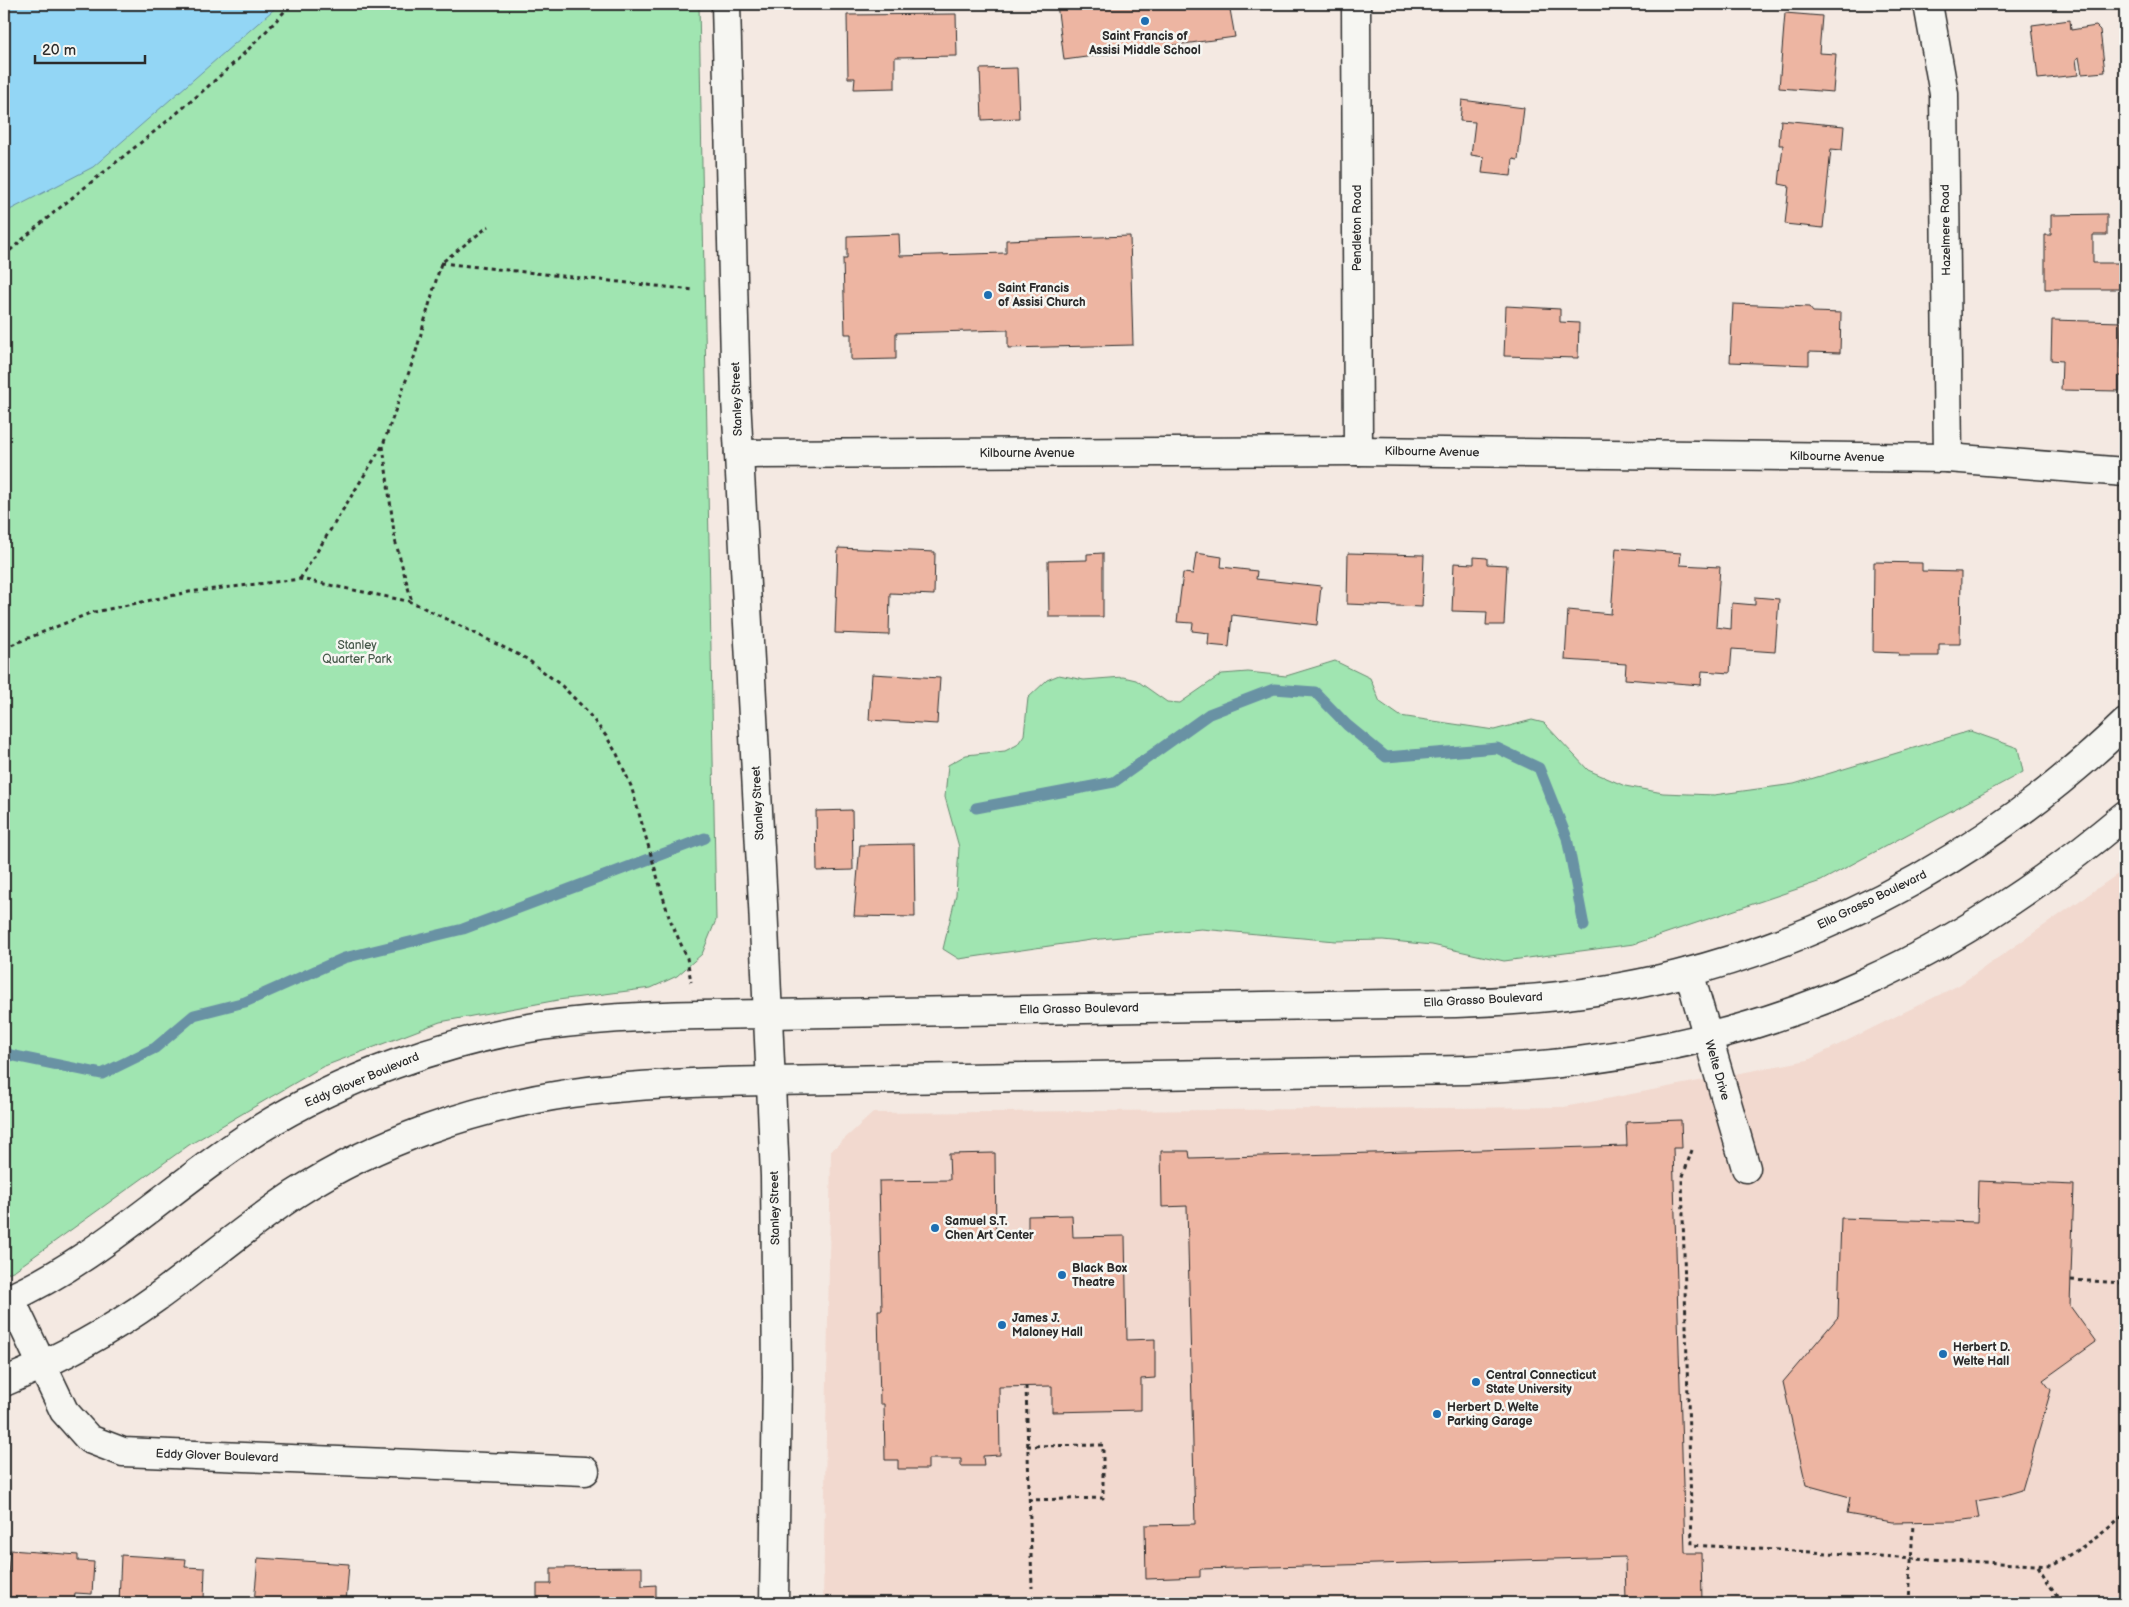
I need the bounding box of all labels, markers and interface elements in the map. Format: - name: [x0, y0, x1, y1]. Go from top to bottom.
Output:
- marker: Saint Francis of Assisi Middle School: [1139, 15, 1151, 27]
- place label: Saint Francis of Assisi Middle School: [1088, 29, 1201, 58]
- scale bar: [35, 32, 145, 64]
- text: 20 m: [42, 41, 76, 60]
- street label: Hazelmere Road: [1938, 184, 1954, 276]
- street label: Pendleton Road: [1350, 185, 1365, 271]
- place label: Saint Francis of Assisi Church: [998, 281, 1086, 310]
- marker: Saint Francis of Assisi Church: [982, 289, 994, 301]
- street label: Stanley Street: [728, 361, 746, 436]
- street label: Kilbourne Avenue: [1384, 444, 1480, 460]
- street label: Kilbourne Avenue: [979, 446, 1075, 461]
- street label: Kilbourne Avenue: [1789, 449, 1885, 465]
- park label: Stanley Quarter Park: [322, 638, 392, 667]
- street label: Stanley Street: [749, 765, 767, 841]
- street label: Ella Grasso Boulevard: [1815, 867, 1929, 933]
- street label: Ella Grasso Boulevard: [1423, 989, 1543, 1011]
- street label: Ella Grasso Boulevard: [1019, 1000, 1139, 1018]
- street label: Welte Drive: [1701, 1038, 1733, 1102]
- street label: Eddy Glover Boulevard: [303, 1049, 422, 1111]
- street label: Stanley Street: [767, 1170, 783, 1245]
- place label: Samuel S.T. Chen Art Center: [945, 1214, 1034, 1243]
- marker: Samuel S.T. Chen Art Center: [929, 1222, 941, 1234]
- place label: Black Box Theatre: [1072, 1261, 1128, 1290]
- marker: Black Box Theatre: [1056, 1269, 1068, 1281]
- place label: James J. Maloney Hall: [1012, 1311, 1083, 1340]
- marker: James J. Maloney Hall: [996, 1319, 1008, 1331]
- place label: Herbert D. Welte Hall: [1953, 1340, 2011, 1369]
- marker: Herbert D. Welte Hall: [1937, 1348, 1949, 1360]
- place label: Central Connecticut State University: [1486, 1368, 1596, 1397]
- marker: Central Connecticut State University: [1470, 1376, 1482, 1388]
- place label: Herbert D. Welte Parking Garage: [1447, 1400, 1539, 1429]
- marker: Herbert D. Welte Parking Garage: [1431, 1408, 1443, 1420]
- street label: Eddy Glover Boulevard: [155, 1446, 279, 1466]

